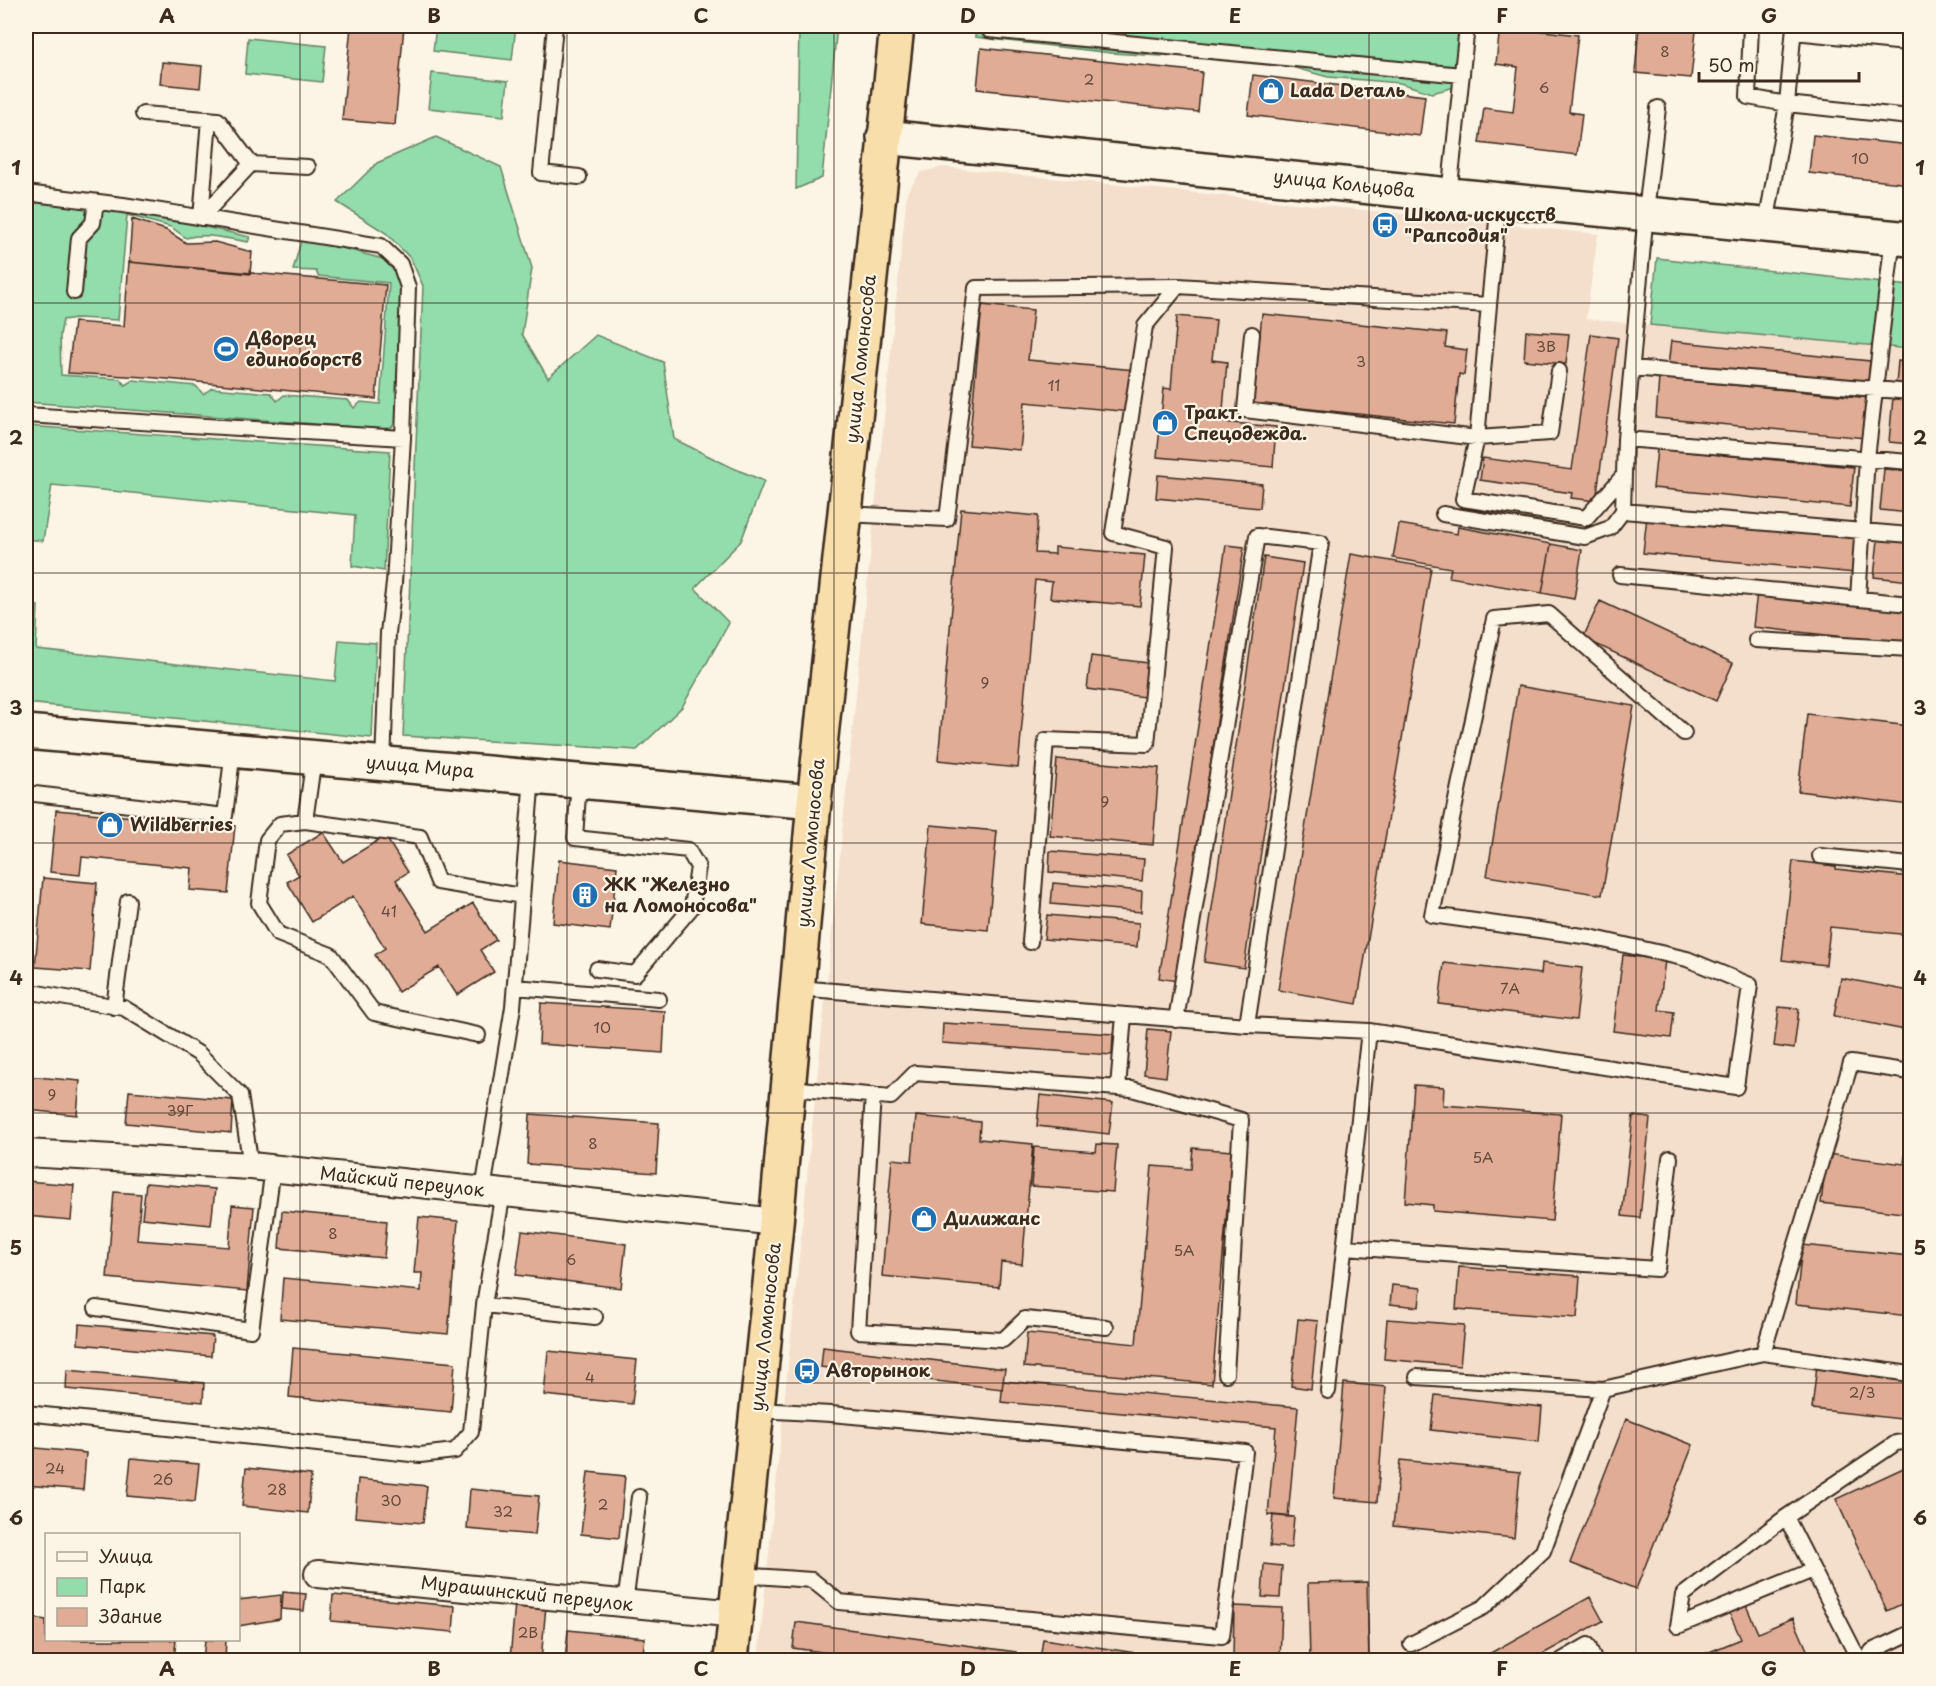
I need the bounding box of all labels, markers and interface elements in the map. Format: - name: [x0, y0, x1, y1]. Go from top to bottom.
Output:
- text: A: [159, 0, 175, 30]
- text: B: [427, 0, 441, 30]
- text: C: [693, 0, 709, 30]
- text: D: [960, 0, 976, 30]
- text: E: [1229, 0, 1241, 30]
- text: F: [1496, 0, 1508, 30]
- text: G: [1761, 0, 1777, 30]
- house number: 8: [1660, 39, 1670, 62]
- scale bar: [1699, 45, 1860, 83]
- text: 50 m: [1708, 51, 1755, 78]
- house number: 2: [1084, 67, 1094, 90]
- house number: 6: [1539, 75, 1549, 98]
- shop icon: Lada Dеталь: [1256, 76, 1286, 106]
- place label: Lada Dеталь: [1290, 76, 1405, 103]
- house number: 10: [1851, 146, 1869, 169]
- text: 1: [11, 152, 21, 182]
- text: 1: [1915, 152, 1925, 182]
- street label: улица Кольцова: [1272, 162, 1417, 203]
- place label: Школа искусств "Рапсодия": [1404, 200, 1556, 248]
- bus stop icon: Школа искусств "Рапсодия": [1370, 210, 1400, 240]
- street label: улица Ломоносова: [837, 272, 882, 445]
- place label: Дворец единоборств: [245, 324, 362, 372]
- sports icon: Дворец единоборств: [211, 334, 241, 364]
- house number: 3В: [1536, 334, 1556, 357]
- house number: 3: [1356, 349, 1366, 372]
- house number: 11: [1048, 373, 1060, 396]
- place label: Тракт. Спецодежда.: [1184, 398, 1307, 446]
- shop icon: Тракт. Спецодежда.: [1150, 408, 1180, 438]
- text: 2: [9, 422, 23, 452]
- text: 2: [1913, 422, 1927, 452]
- house number: 9: [981, 670, 989, 693]
- text: 3: [9, 692, 23, 722]
- text: 3: [1913, 692, 1927, 722]
- street label: улица Мира: [365, 747, 476, 784]
- street label: улица Ломоносова: [789, 756, 830, 929]
- house number: 9: [1101, 789, 1109, 812]
- shop icon: Wildberries: [95, 810, 125, 840]
- place label: Wildberries: [130, 810, 233, 837]
- place label: ЖК "Железно на Ломоносова": [603, 870, 757, 918]
- building icon: ЖК "Железно на Ломоносова": [570, 880, 600, 910]
- house number: 41: [381, 899, 397, 922]
- text: 4: [9, 962, 23, 992]
- text: 4: [1913, 962, 1927, 992]
- house number: 7А: [1500, 976, 1520, 999]
- house number: 10: [593, 1015, 611, 1038]
- house number: 9: [48, 1082, 56, 1105]
- house number: 39Г: [167, 1098, 194, 1121]
- house number: 8: [588, 1131, 598, 1154]
- house number: 5А: [1472, 1145, 1494, 1168]
- street label: Майский переулок: [319, 1158, 486, 1203]
- shop icon: Дилижанс: [909, 1204, 939, 1234]
- place label: Дилижанс: [943, 1204, 1041, 1231]
- house number: 8: [328, 1221, 338, 1244]
- text: 5: [10, 1232, 22, 1262]
- text: 5: [1914, 1232, 1926, 1262]
- house number: 5А: [1173, 1238, 1195, 1261]
- street label: улица Ломоносова: [742, 1240, 787, 1413]
- house number: 6: [566, 1247, 576, 1270]
- bus stop icon: Авторынок: [792, 1356, 822, 1386]
- place label: Авторынок: [826, 1356, 931, 1383]
- house number: 4: [585, 1365, 595, 1388]
- house number: 2/3: [1849, 1380, 1875, 1403]
- house number: 24: [45, 1456, 65, 1479]
- house number: 26: [153, 1467, 173, 1490]
- house number: 28: [267, 1477, 287, 1500]
- house number: 30: [381, 1488, 401, 1511]
- house number: 2: [598, 1492, 608, 1515]
- house number: 32: [493, 1499, 513, 1522]
- text: 6: [9, 1502, 23, 1532]
- text: 6: [1913, 1502, 1927, 1532]
- legend: [45, 1533, 240, 1641]
- text: Улица: [99, 1542, 153, 1569]
- street label: Мурашинский переулок: [420, 1568, 635, 1617]
- text: Парк: [99, 1572, 146, 1599]
- text: Здание: [99, 1602, 162, 1629]
- house number: 2В: [518, 1620, 538, 1643]
- text: A: [159, 1653, 175, 1683]
- text: B: [427, 1653, 441, 1683]
- text: C: [693, 1653, 709, 1683]
- text: D: [960, 1653, 976, 1683]
- text: E: [1229, 1653, 1241, 1683]
- text: F: [1496, 1653, 1508, 1683]
- text: G: [1761, 1653, 1777, 1683]

